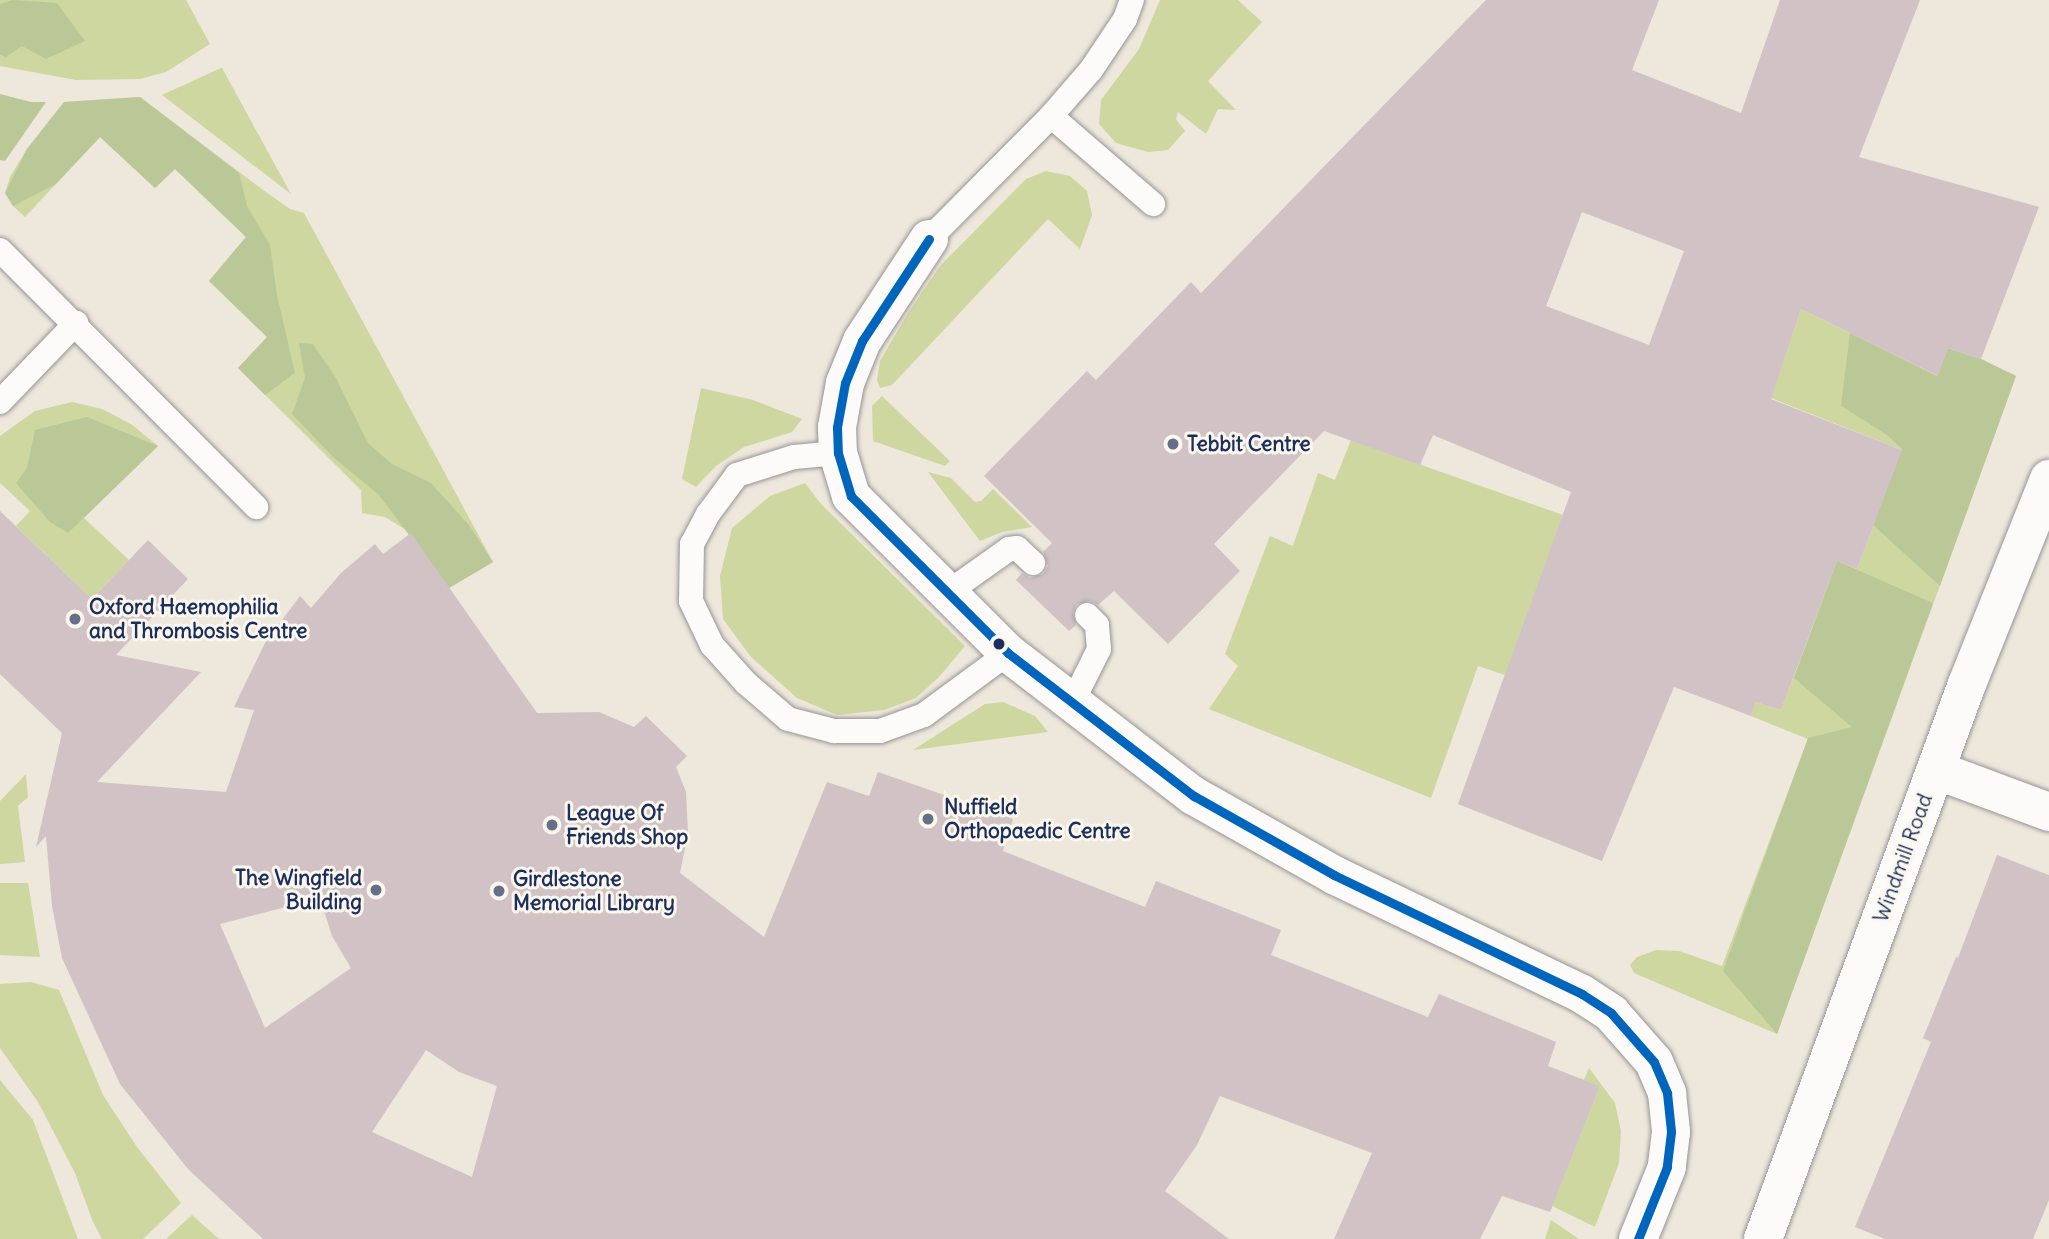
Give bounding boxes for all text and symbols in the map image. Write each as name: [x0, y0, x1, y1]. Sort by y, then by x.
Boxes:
place label: Tebbit Centre: [1187, 431, 1311, 457]
marker: Tebbit Centre: [1165, 436, 1181, 452]
place label: Oxford Haemophilia and Thrombosis Centre: [89, 594, 307, 644]
marker: Oxford Haemophilia and Thrombosis Centre: [67, 611, 83, 627]
unlabelled marker: [992, 637, 1006, 651]
street label: Windmill Road: [1868, 790, 1938, 926]
place label: Nuffield Orthopaedic Centre: [944, 794, 1131, 844]
place label: League Of Friends Shop: [566, 800, 688, 850]
marker: Nuffield Orthopaedic Centre: [918, 809, 938, 829]
marker: League Of Friends Shop: [544, 817, 560, 833]
place label: The Wingfield Building: [235, 865, 362, 915]
place label: Girdlestone Memorial Library: [513, 866, 675, 916]
marker: The Wingfield Building: [368, 882, 384, 898]
marker: Girdlestone Memorial Library: [491, 883, 507, 899]

